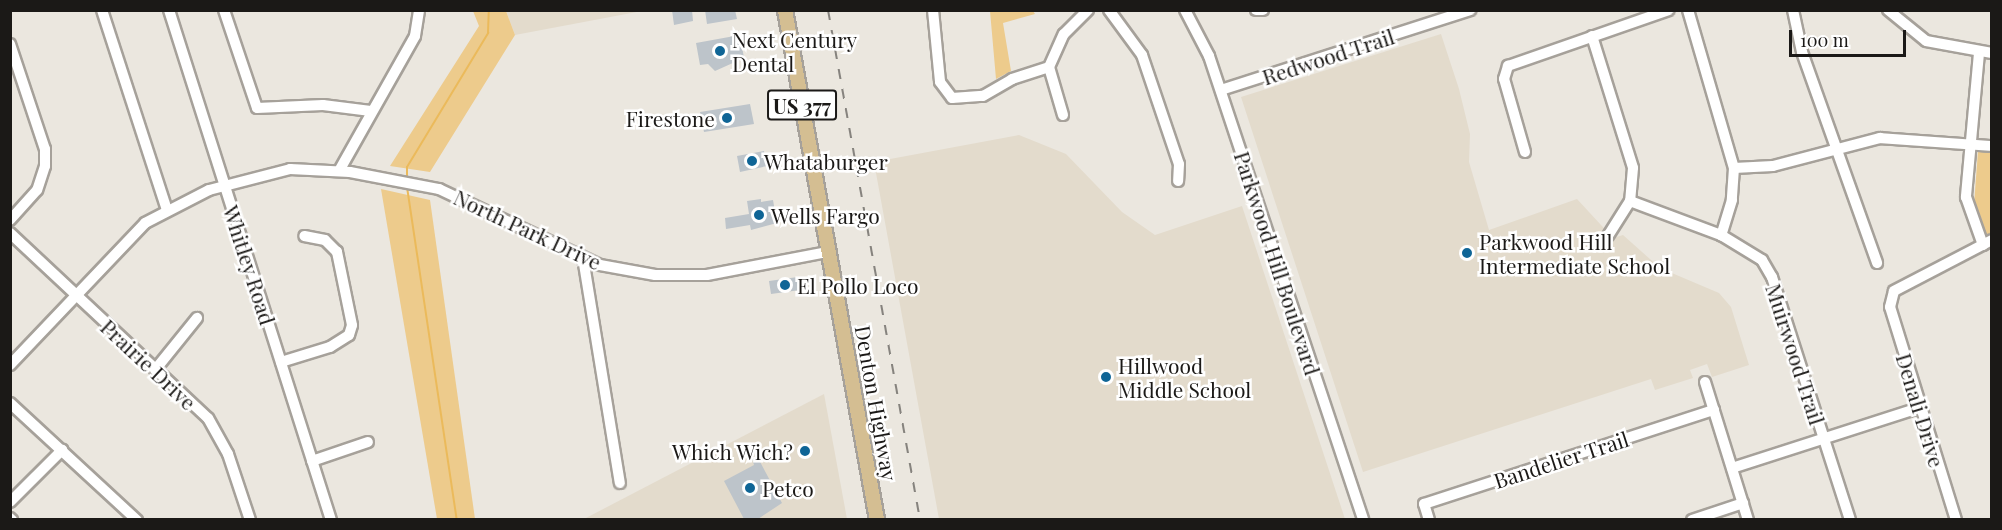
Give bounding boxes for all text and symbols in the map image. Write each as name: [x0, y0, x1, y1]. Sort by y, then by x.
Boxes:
scale bar: [1792, 18, 1909, 56]
street label: Redwood Trail: [1259, 23, 1397, 89]
place label: Next Century Dental: [732, 26, 858, 76]
text: 100 m: [1800, 28, 1849, 52]
marker: Next Century Dental: [713, 44, 727, 58]
road number: US 377: [766, 88, 838, 122]
place label: Firestone: [626, 105, 715, 131]
marker: Firestone: [720, 111, 734, 125]
place label: Whataburger: [764, 148, 888, 174]
street label: Parkwood Hill Boulevard: [1230, 148, 1326, 378]
marker: Whataburger: [745, 154, 759, 168]
street label: North Park Drive: [450, 184, 606, 274]
street label: Whitley Road: [219, 202, 281, 328]
place label: Wells Fargo: [771, 202, 880, 228]
marker: Wells Fargo: [752, 208, 766, 222]
place label: Parkwood Hill Intermediate School: [1479, 228, 1670, 278]
marker: Parkwood Hill Intermediate School: [1460, 246, 1474, 260]
place label: El Pollo Loco: [797, 272, 918, 298]
marker: El Pollo Loco: [778, 278, 792, 292]
street label: Muirwood Trail: [1761, 280, 1831, 428]
street label: Prairie Drive: [96, 314, 202, 414]
street label: Denton Highway: [851, 323, 903, 483]
street label: Denali Drive: [1892, 350, 1950, 470]
place label: Hillwood Middle School: [1118, 352, 1251, 402]
marker: Hillwood Middle School: [1099, 370, 1113, 384]
street label: Bandelier Trail: [1490, 425, 1632, 493]
place label: Which Wich?: [671, 438, 793, 464]
marker: Which Wich?: [798, 444, 812, 458]
place label: Petco: [762, 475, 814, 501]
marker: Petco: [743, 481, 757, 495]

